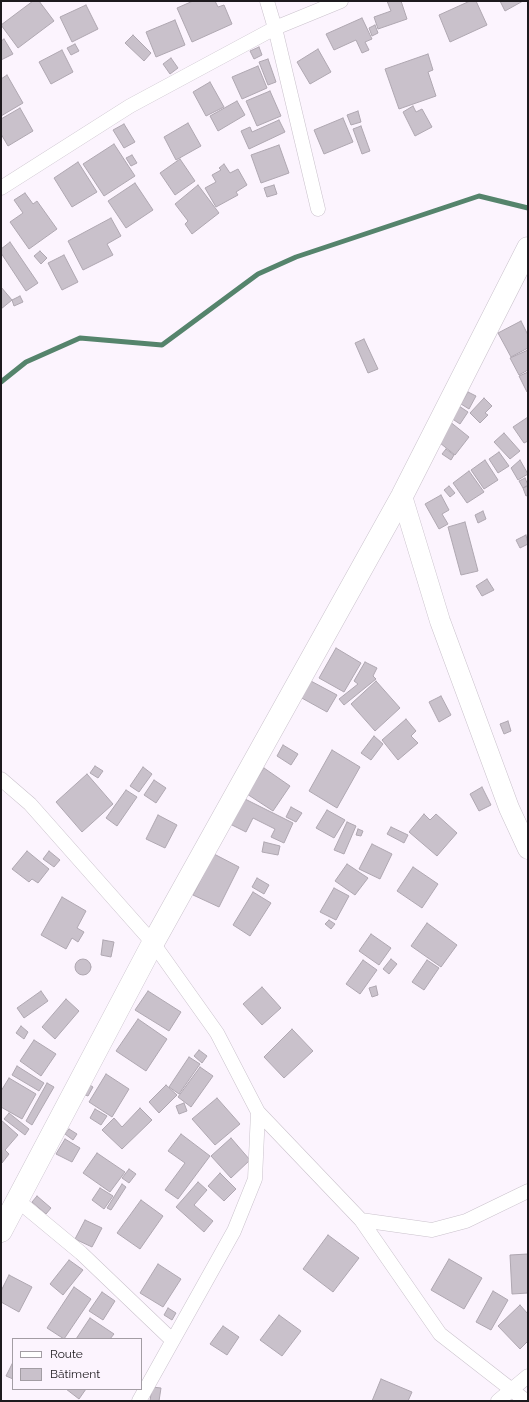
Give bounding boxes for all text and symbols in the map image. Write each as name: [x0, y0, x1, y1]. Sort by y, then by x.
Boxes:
legend: [12, 1338, 142, 1390]
text: Route: [50, 1347, 83, 1361]
text: Bâtiment: [50, 1367, 100, 1381]

